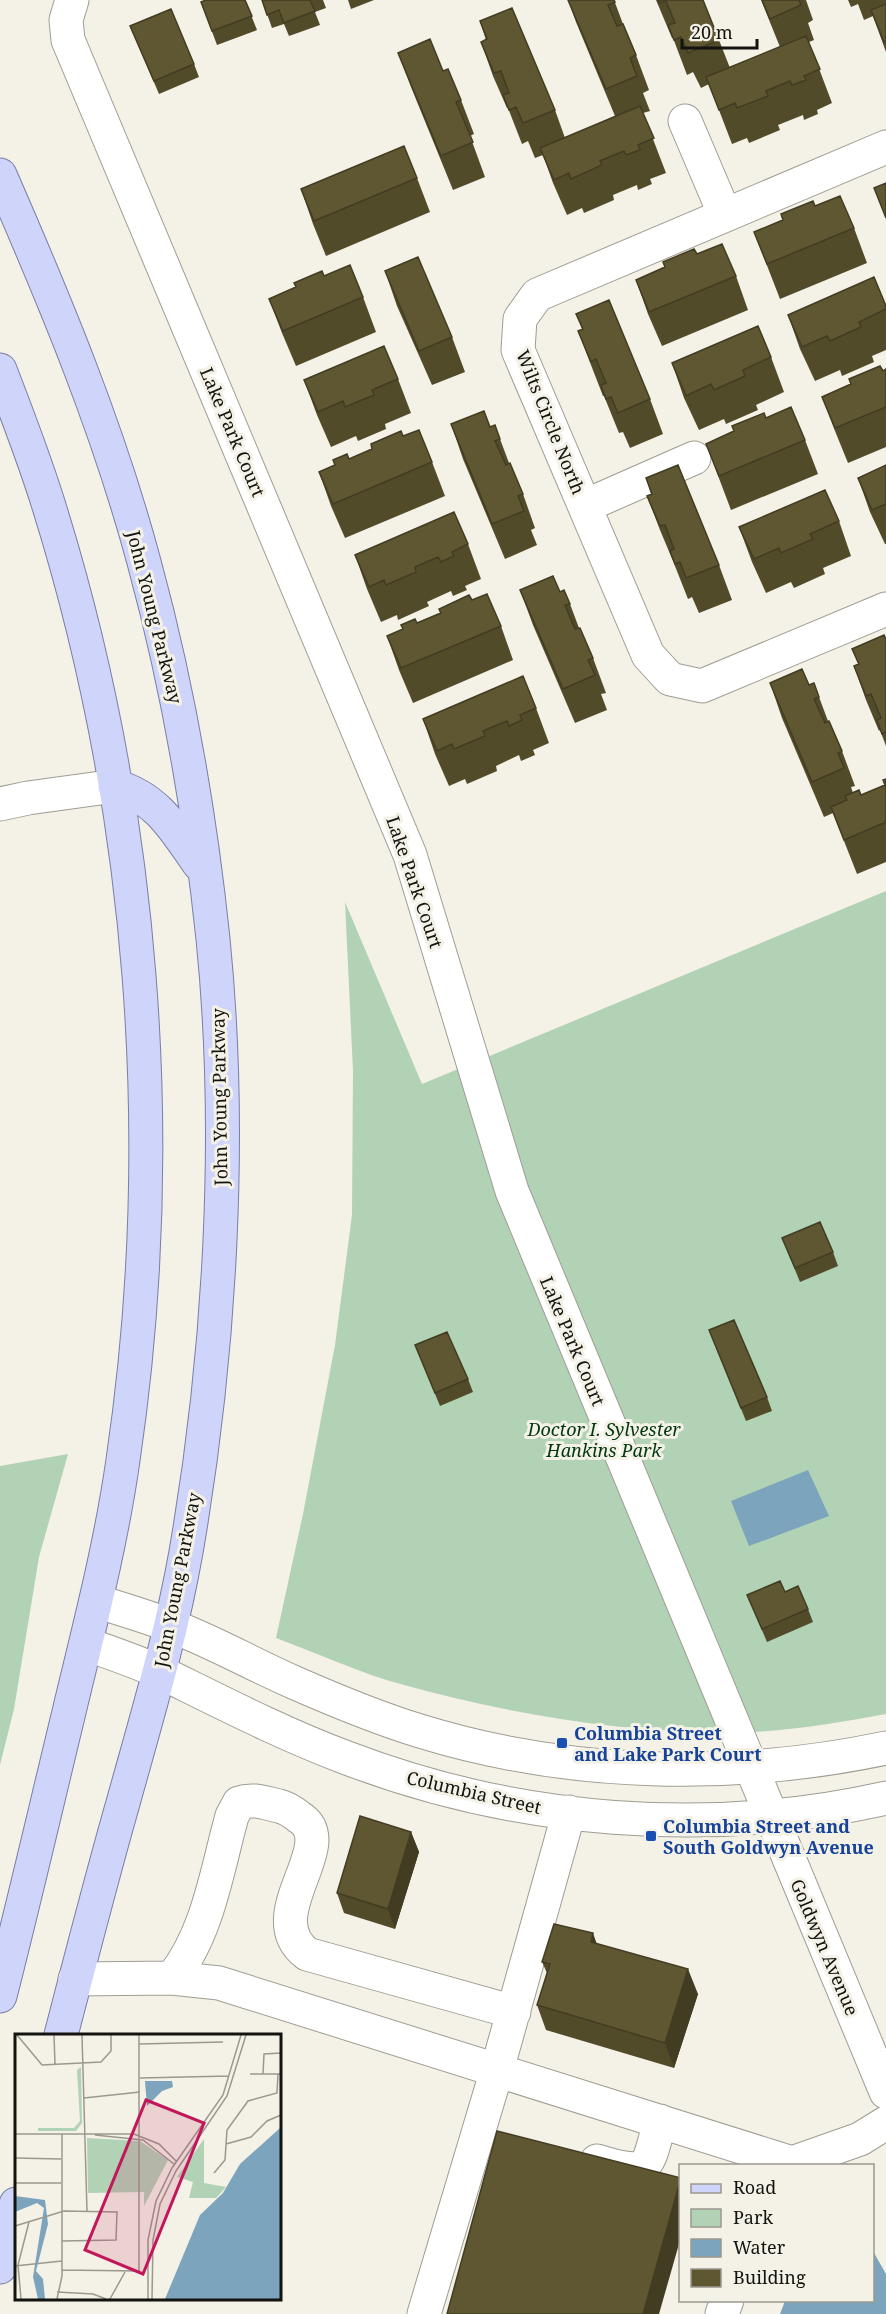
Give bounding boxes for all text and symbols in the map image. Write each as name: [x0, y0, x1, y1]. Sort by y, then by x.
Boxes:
scale bar: [682, 12, 757, 50]
text: 20 m: [691, 20, 733, 44]
street label: Wilts Circle North: [511, 346, 591, 498]
street label: Lake Park Court: [195, 364, 271, 500]
street label: John Young Parkway: [122, 527, 188, 707]
street label: Lake Park Court: [381, 813, 449, 951]
street label: John Young Parkway: [205, 1007, 233, 1187]
street label: Lake Park Court: [535, 1273, 611, 1409]
park label: Doctor I. Sylvester Hankins Park: [526, 1417, 681, 1462]
street label: John Young Parkway: [148, 1490, 206, 1671]
place label: Columbia Street and Lake Park Court: [574, 1721, 761, 1766]
marker: Columbia Street and Lake Park Court: [555, 1736, 569, 1750]
street label: Columbia Street: [404, 1765, 544, 1819]
place label: Columbia Street and South Goldwyn Avenue: [663, 1814, 874, 1859]
marker: Columbia Street and South Goldwyn Avenue: [644, 1829, 658, 1843]
street label: Goldwyn Avenue: [785, 1875, 865, 2019]
inset map: [15, 2034, 280, 2299]
legend: [679, 2164, 874, 2302]
text: Road: [733, 2175, 776, 2199]
text: Park: [733, 2205, 773, 2229]
text: Water: [733, 2235, 786, 2259]
text: Building: [733, 2265, 806, 2289]

